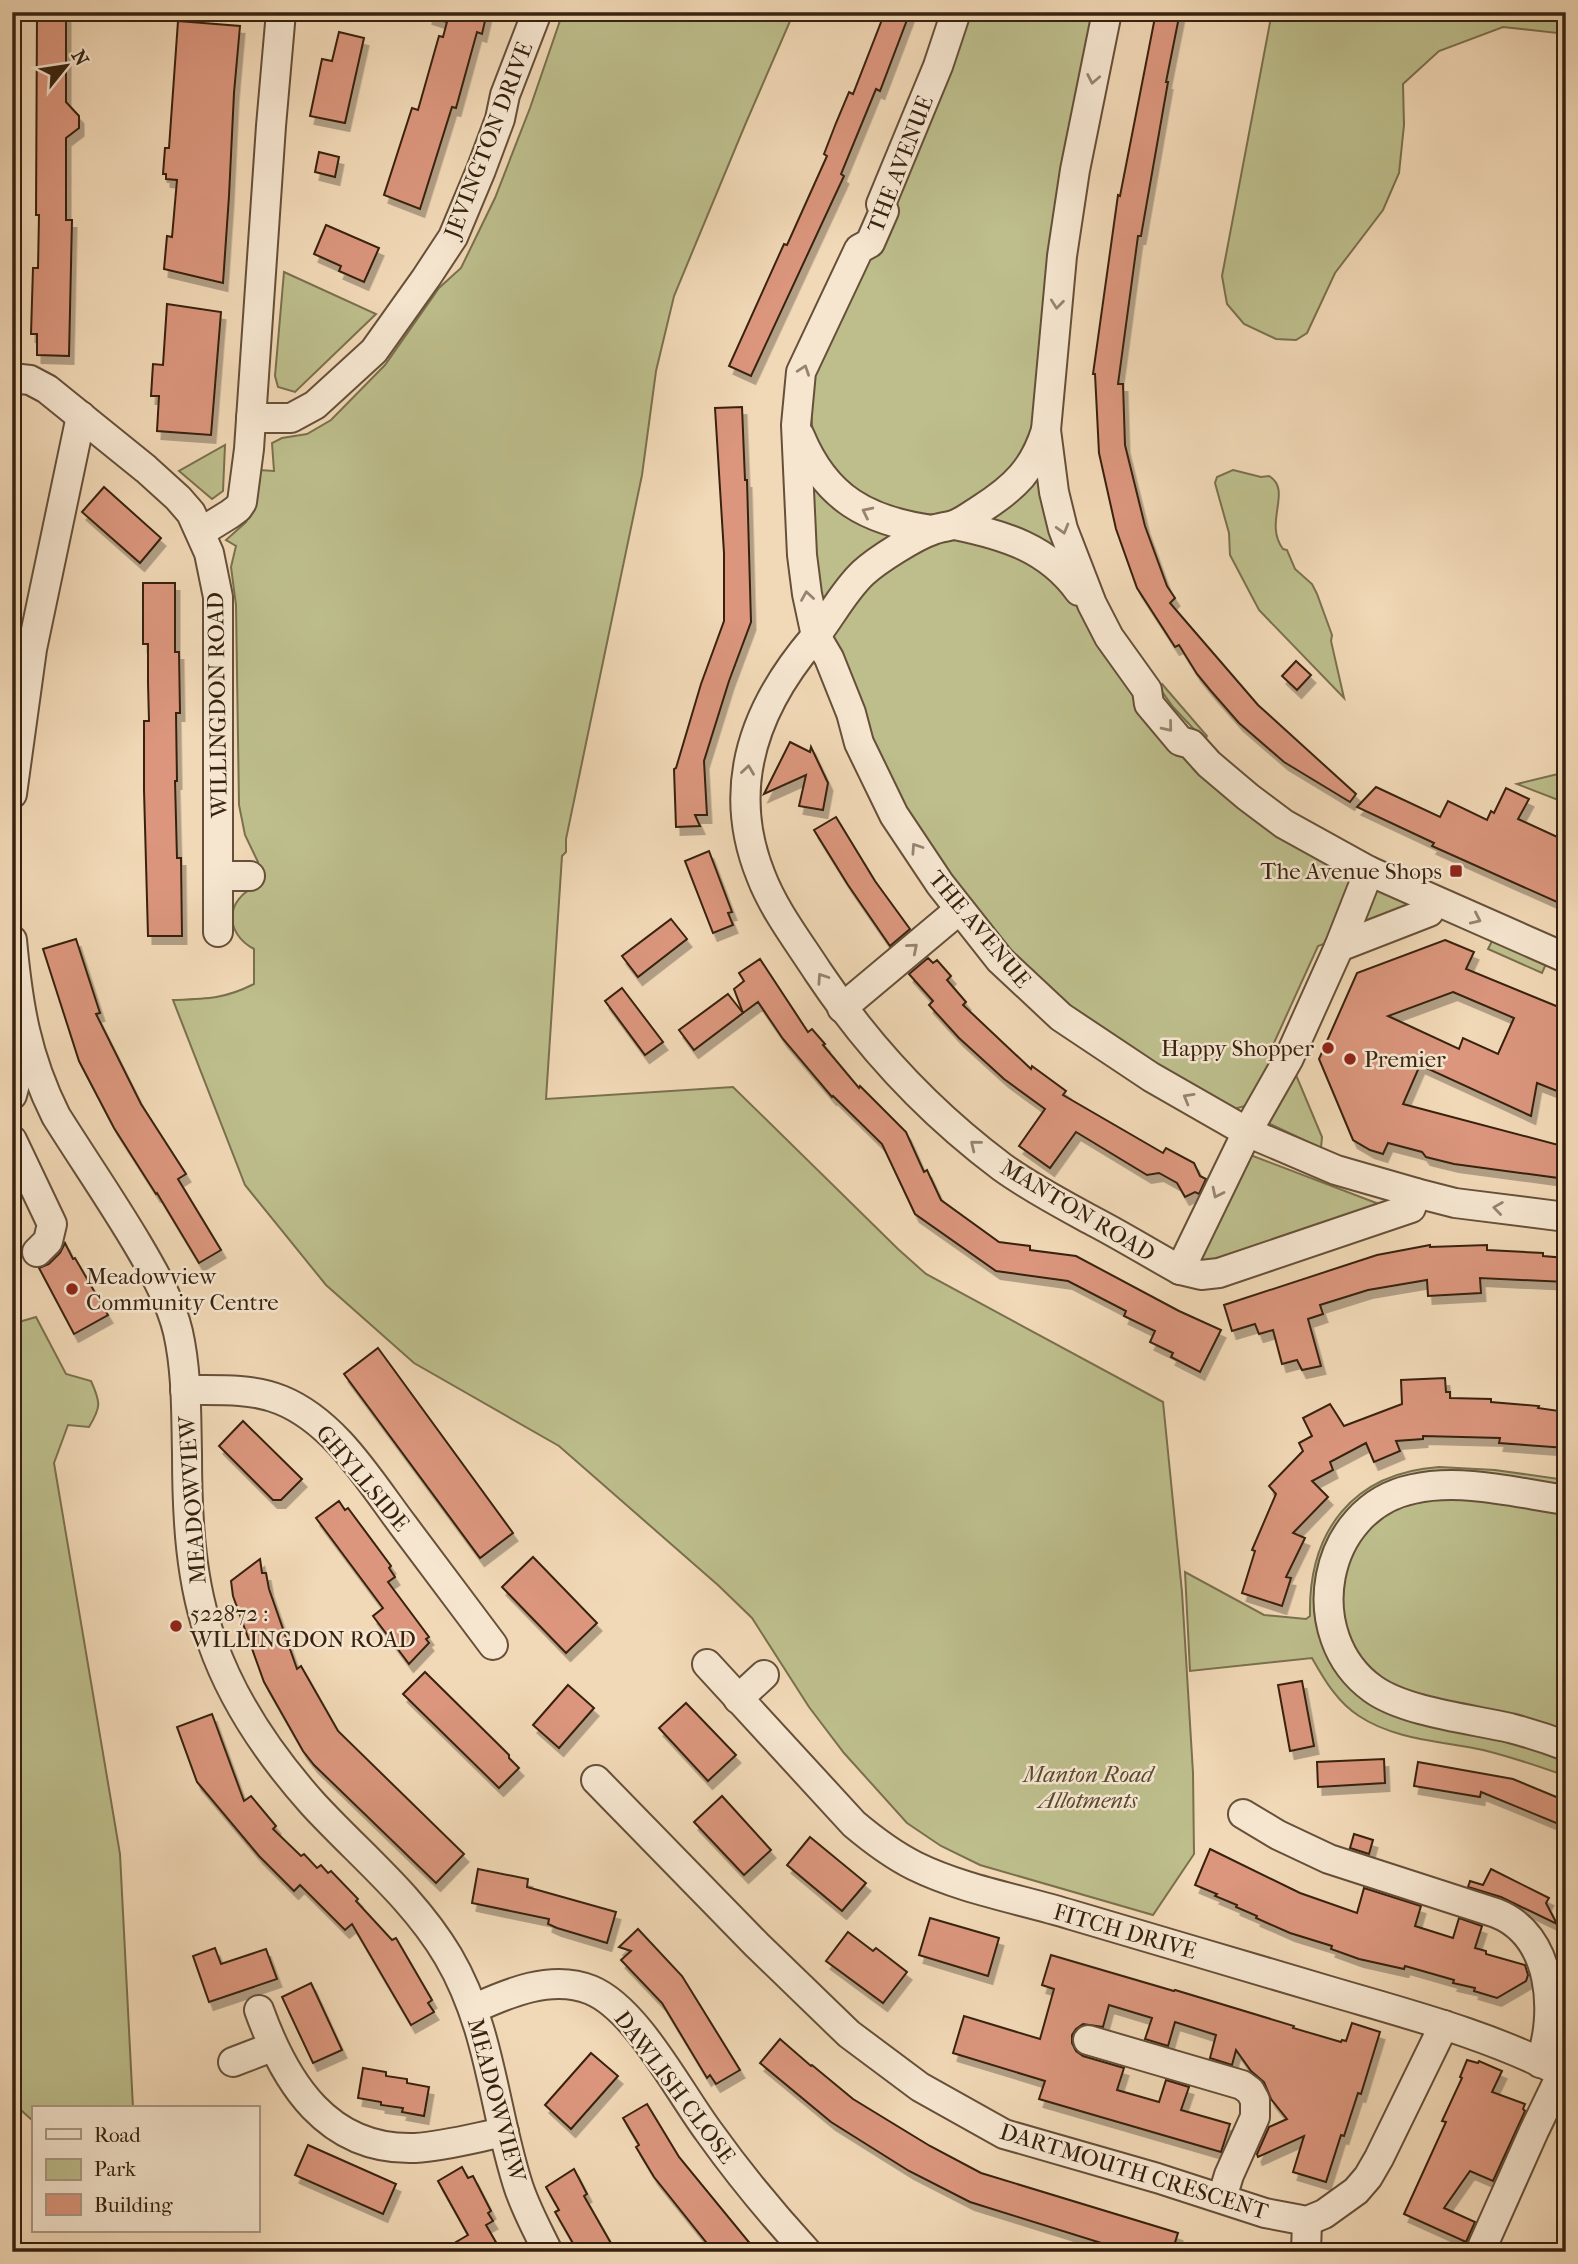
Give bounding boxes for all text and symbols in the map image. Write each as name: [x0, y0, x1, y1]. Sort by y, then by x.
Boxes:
north arrow: [32, 32, 102, 102]
street label: JEVINGTON DRIVE: [438, 38, 538, 244]
text: N: [67, 46, 93, 70]
one-way arrow: [1087, 73, 1102, 85]
street label: THE AVENUE: [862, 92, 939, 237]
one-way arrow: [1050, 298, 1065, 309]
one-way arrow: [795, 365, 810, 377]
one-way arrow: [862, 507, 874, 521]
one-way arrow: [1055, 523, 1069, 535]
one-way arrow: [800, 590, 815, 602]
street label: WILLINGDON ROAD: [202, 592, 233, 819]
one-way arrow: [1160, 719, 1172, 732]
one-way arrow: [740, 764, 755, 776]
one-way arrow: [911, 843, 924, 856]
place label: The Avenue Shops: [1260, 858, 1442, 885]
marker: The Avenue Shops: [1448, 863, 1464, 879]
street label: THE AVENUE: [923, 865, 1036, 993]
one-way arrow: [1469, 911, 1481, 925]
one-way arrow: [905, 944, 918, 956]
one-way arrow: [818, 973, 831, 986]
place label: Happy Shopper: [1161, 1035, 1314, 1062]
marker: Happy Shopper: [1320, 1040, 1336, 1056]
place label: Premier: [1364, 1046, 1446, 1073]
marker: Premier: [1342, 1051, 1358, 1067]
one-way arrow: [1182, 1094, 1195, 1107]
one-way arrow: [971, 1141, 984, 1153]
street label: MANTON ROAD: [996, 1154, 1160, 1267]
one-way arrow: [1212, 1186, 1226, 1198]
one-way arrow: [1492, 1201, 1504, 1216]
place label: Meadowview Community Centre: [86, 1263, 279, 1316]
marker: Meadowview Community Centre: [64, 1281, 80, 1297]
street label: MEADOWVIEW: [173, 1414, 212, 1585]
street label: GHYLLSIDE: [310, 1420, 415, 1537]
place label: 522872 : WILLINGDON ROAD: [189, 1600, 416, 1653]
marker: 522872 : WILLINGDON ROAD: [168, 1618, 184, 1634]
park label: Manton Road Allotments: [1021, 1761, 1156, 1814]
street label: FITCH DRIVE: [1050, 1898, 1199, 1965]
street label: DAWLISH CLOSE: [608, 2006, 741, 2169]
street label: MEADOWVIEW: [462, 2015, 532, 2186]
legend: [32, 2106, 259, 2232]
street label: DARTMOUTH CRESCENT: [997, 2118, 1272, 2225]
text: Road: [94, 2123, 141, 2147]
text: Park: [94, 2157, 136, 2181]
text: Building: [94, 2193, 173, 2217]

